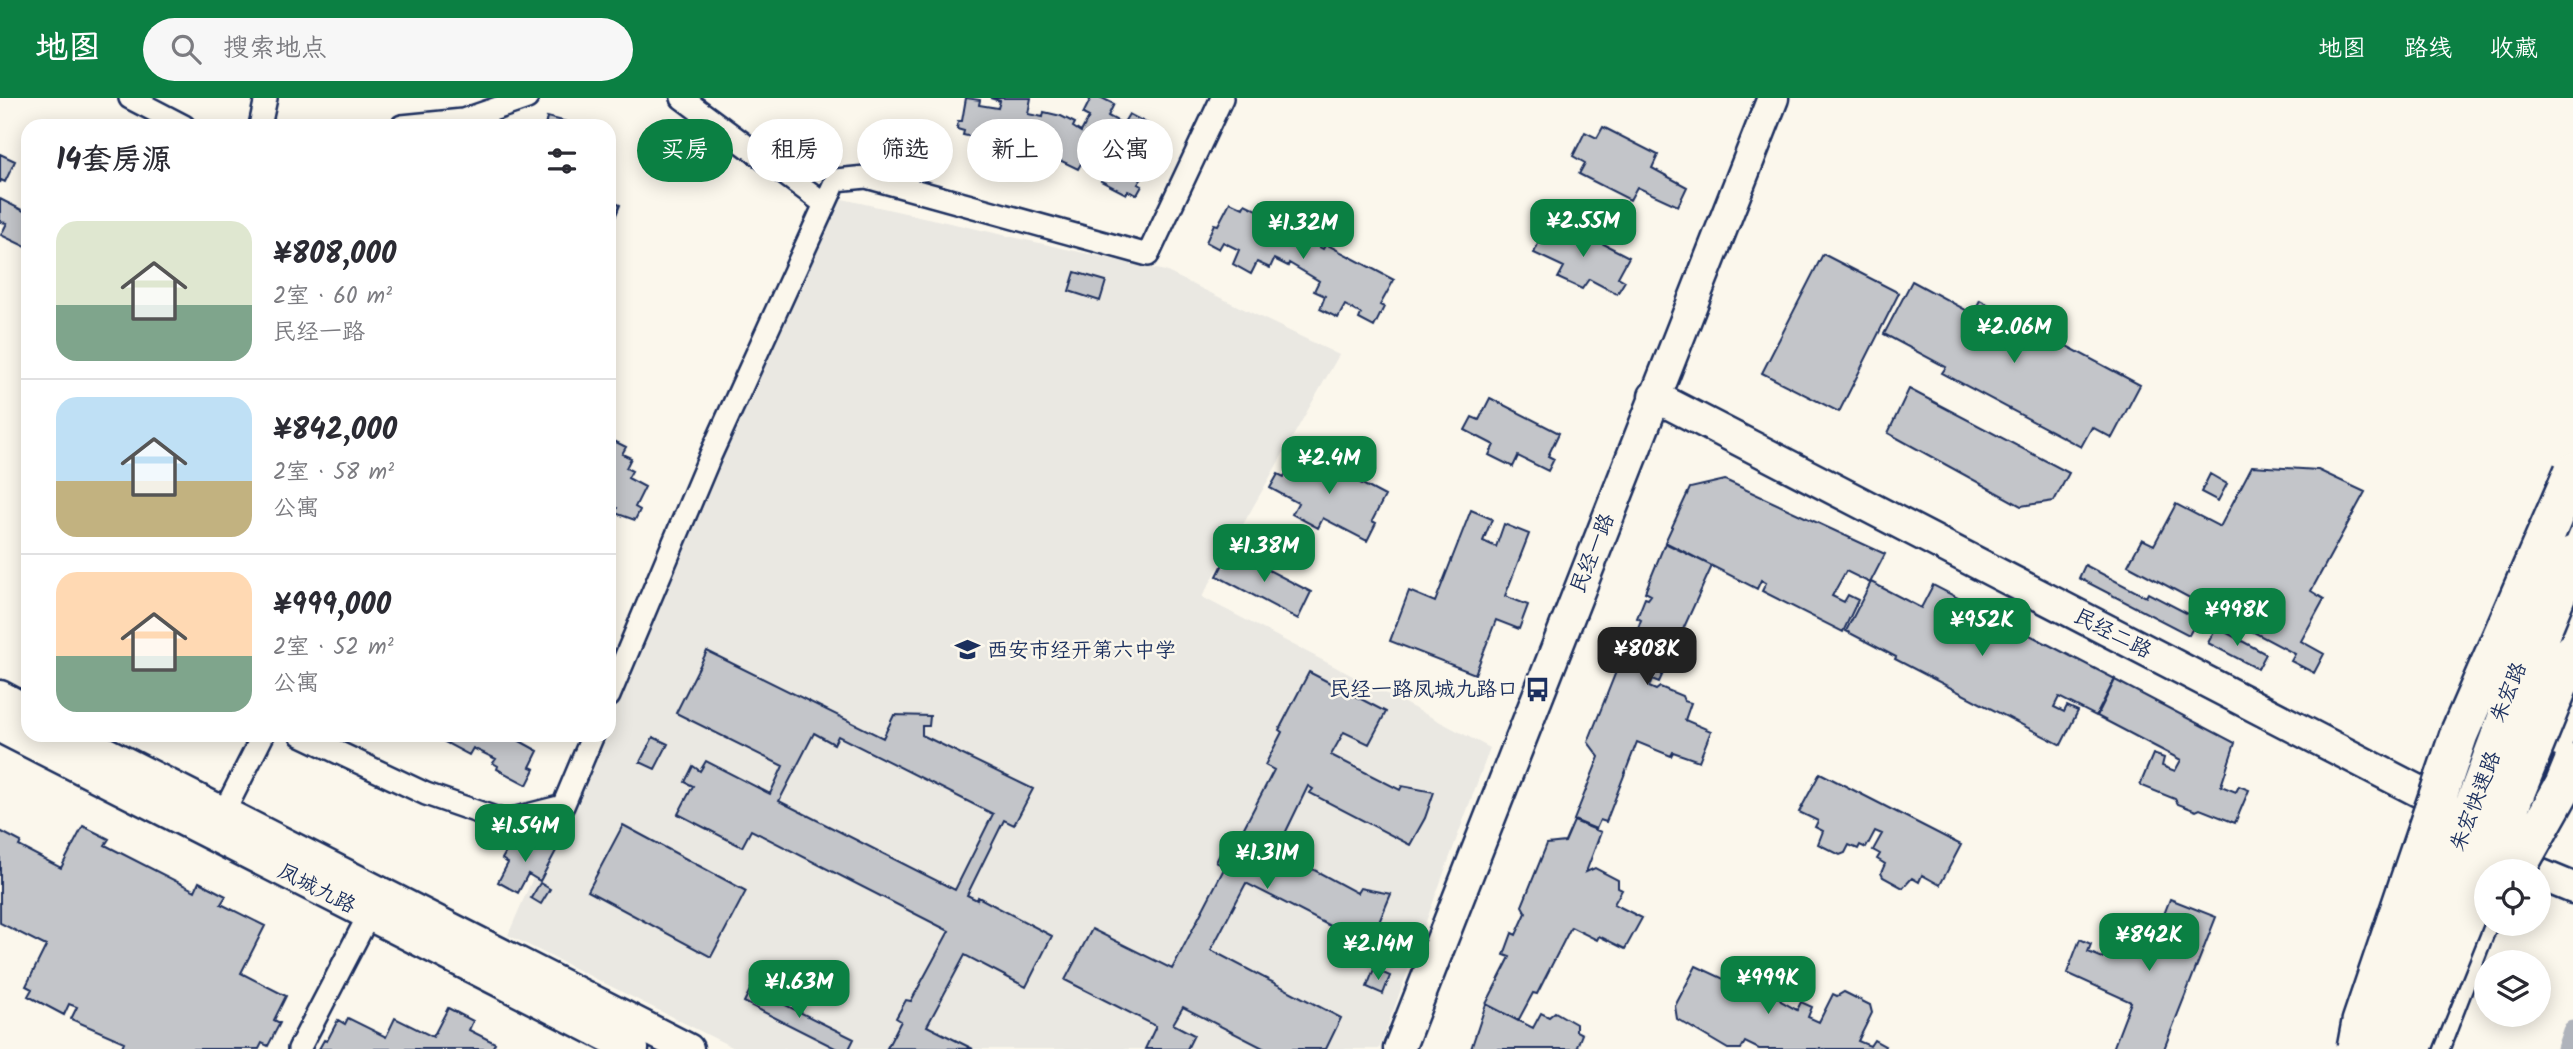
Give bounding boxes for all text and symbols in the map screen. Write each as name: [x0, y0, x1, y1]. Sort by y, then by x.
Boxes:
search box: [143, 18, 633, 81]
text: 地图: [35, 23, 101, 76]
text: 搜索地点: [223, 28, 327, 70]
icon: search: [167, 30, 205, 68]
text: 地图: [2318, 30, 2366, 69]
text: 路线: [2404, 30, 2452, 69]
text: 收藏: [2490, 30, 2538, 69]
chip: 买房: [637, 119, 733, 182]
chip: 租房: [747, 119, 843, 182]
chip: 筛选: [857, 119, 953, 182]
chip: 新上: [967, 119, 1063, 182]
chip: 公寓: [1077, 119, 1173, 182]
text: 14套房源: [56, 137, 171, 185]
icon: filters: [543, 142, 581, 180]
pin: ¥2.55M: [1526, 200, 1640, 259]
pin: ¥1.32M: [1246, 202, 1360, 261]
text: ¥2.55M: [1546, 204, 1620, 240]
text: ¥1.32M: [1268, 206, 1338, 242]
text: ¥808,000: [273, 231, 396, 279]
icon: home: [112, 249, 196, 333]
text: 2室 · 60 m²: [273, 279, 392, 315]
pin: ¥2.06M: [1957, 306, 2071, 365]
text: ¥2.06M: [1977, 310, 2051, 346]
text: 民经一路: [273, 315, 365, 351]
text: ¥842,000: [273, 407, 397, 455]
icon: home: [112, 425, 196, 509]
pin: ¥2.4M: [1280, 436, 1378, 496]
text: ¥2.4M: [1298, 441, 1360, 477]
text: 2室 · 58 m²: [273, 455, 394, 491]
text: 公寓: [273, 491, 319, 527]
street label: 民经一路: [1562, 508, 1624, 599]
pin: ¥1.38M: [1207, 524, 1321, 584]
text: ¥1.38M: [1229, 529, 1299, 565]
text: ¥999,000: [273, 582, 391, 630]
pin: ¥998K: [2188, 588, 2286, 648]
text: ¥998K: [2205, 593, 2269, 629]
pin: ¥952K: [1933, 598, 2031, 658]
icon: home: [112, 600, 196, 684]
street label: 民经二路: [2067, 601, 2157, 668]
text: ¥952K: [1950, 603, 2014, 639]
pin: ¥808K: [1598, 628, 1696, 687]
text: 2室 · 52 m²: [273, 630, 394, 666]
text: ¥808K: [1614, 632, 1680, 668]
place label: 西安市经开第六中学: [987, 635, 1176, 668]
school or university icon: 西安市经开第六中学: [953, 636, 981, 664]
street label: 朱宏路: [2482, 657, 2536, 728]
text: 公寓: [273, 666, 319, 702]
place label: 民经一路凤城九路口: [1329, 674, 1518, 707]
bus stop icon: 民经一路凤城九路口: [1524, 675, 1552, 703]
street label: 朱宏快速路: [2442, 747, 2511, 856]
pin: ¥1.54M: [468, 804, 582, 864]
text: ¥1.54M: [491, 809, 559, 845]
pin: ¥1.31M: [1210, 832, 1324, 891]
text: ¥1.31M: [1235, 836, 1299, 872]
street label: 凤城九路: [271, 856, 361, 923]
map controls: [2474, 859, 2551, 1027]
button: locate: [2474, 859, 2551, 936]
pin: ¥842K: [2100, 914, 2198, 973]
text: ¥842K: [2115, 918, 2183, 954]
pin: ¥2.14M: [1321, 922, 1435, 982]
text: ¥2.14M: [1343, 927, 1413, 963]
button: layers: [2474, 950, 2551, 1027]
pin: ¥999K: [1719, 956, 1817, 1016]
pin: ¥1.63M: [742, 960, 856, 1020]
text: ¥999K: [1737, 961, 1799, 997]
text: ¥1.63M: [765, 965, 833, 1001]

